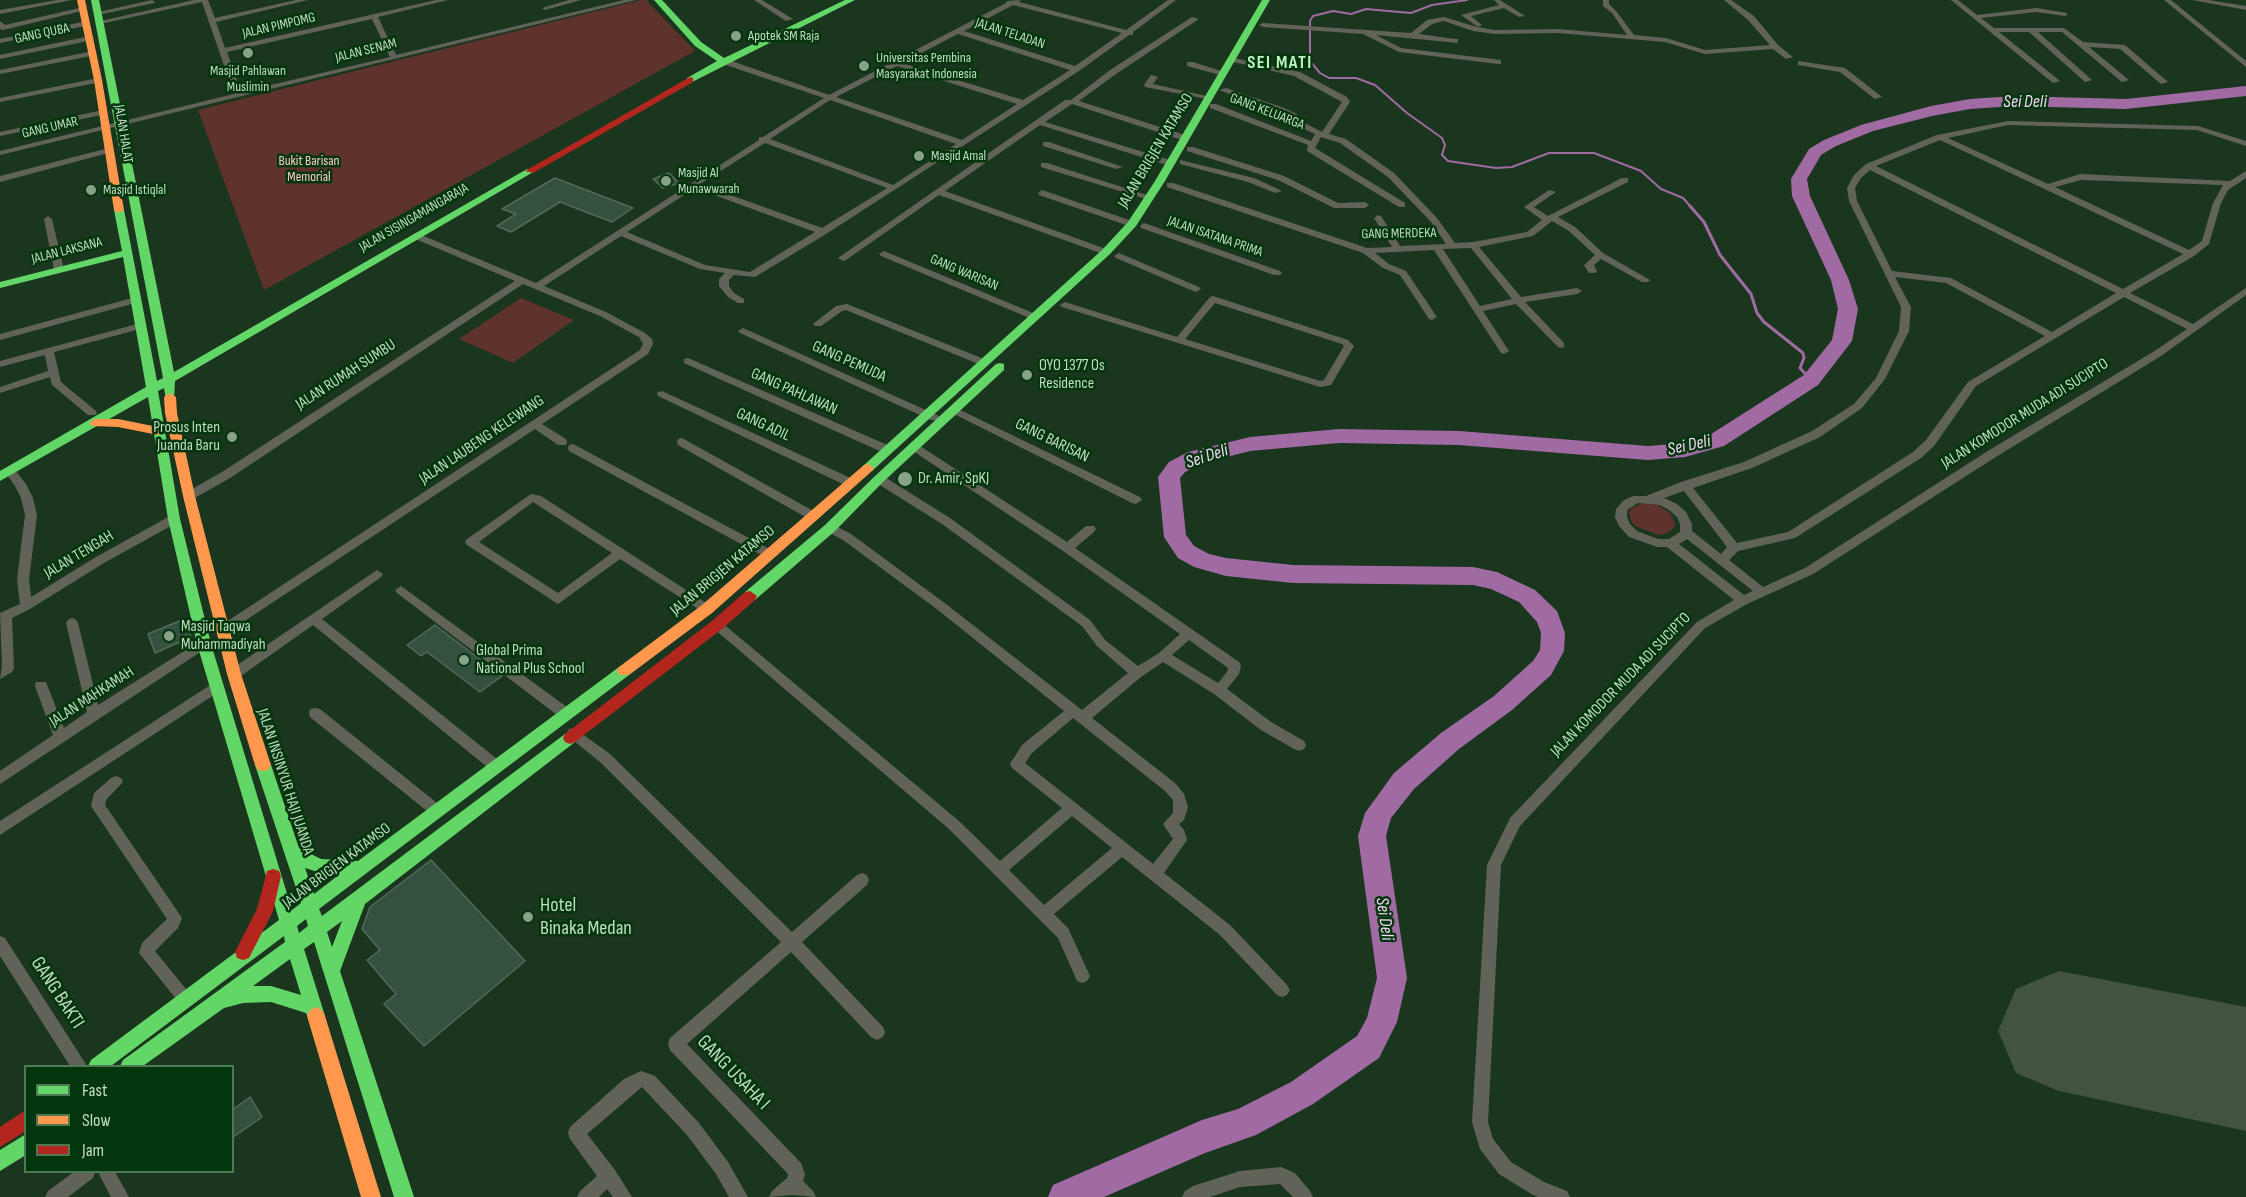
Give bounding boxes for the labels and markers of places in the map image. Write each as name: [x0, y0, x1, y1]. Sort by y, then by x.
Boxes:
place label: Apotek SM Raja: [748, 28, 819, 44]
marker: Apotek SM Raja: [729, 29, 743, 43]
marker: Masjid Pahlawan Muslimin: [241, 46, 255, 60]
place label: Universitas Pembina Masyarakat Indonesia: [876, 50, 977, 82]
marker: Universitas Pembina Masyarakat Indonesia: [857, 59, 871, 73]
place label: Masjid Pahlawan Muslimin: [210, 63, 286, 96]
place label: Masjid Amal: [931, 148, 986, 164]
marker: Masjid Amal: [912, 149, 926, 163]
place label: Masjid Al Munawwarah: [678, 165, 740, 198]
marker: Masjid Al Munawwarah: [659, 174, 673, 188]
place label: Masjid Istiqlal: [103, 182, 166, 198]
marker: Masjid Istiqlal: [84, 183, 98, 197]
place label: OYO 1377 Os Residence: [1039, 356, 1105, 394]
marker: OYO 1377 Os Residence: [1020, 368, 1034, 382]
place label: Prosus Inten Juanda Baru: [153, 418, 220, 456]
marker: Prosus Inten Juanda Baru: [225, 430, 239, 444]
place label: Dr. Amir, SpKJ: [918, 469, 989, 489]
marker: Dr. Amir, SpKJ: [896, 470, 914, 488]
place label: Masjid Taqwa Muhammadiyah: [181, 617, 265, 655]
marker: Masjid Taqwa Muhammadiyah: [162, 629, 176, 643]
place label: Global Prima National Plus School: [476, 641, 584, 679]
marker: Global Prima National Plus School: [457, 653, 471, 667]
place label: Hotel Binaka Medan: [540, 894, 632, 941]
marker: Hotel Binaka Medan: [521, 910, 535, 924]

